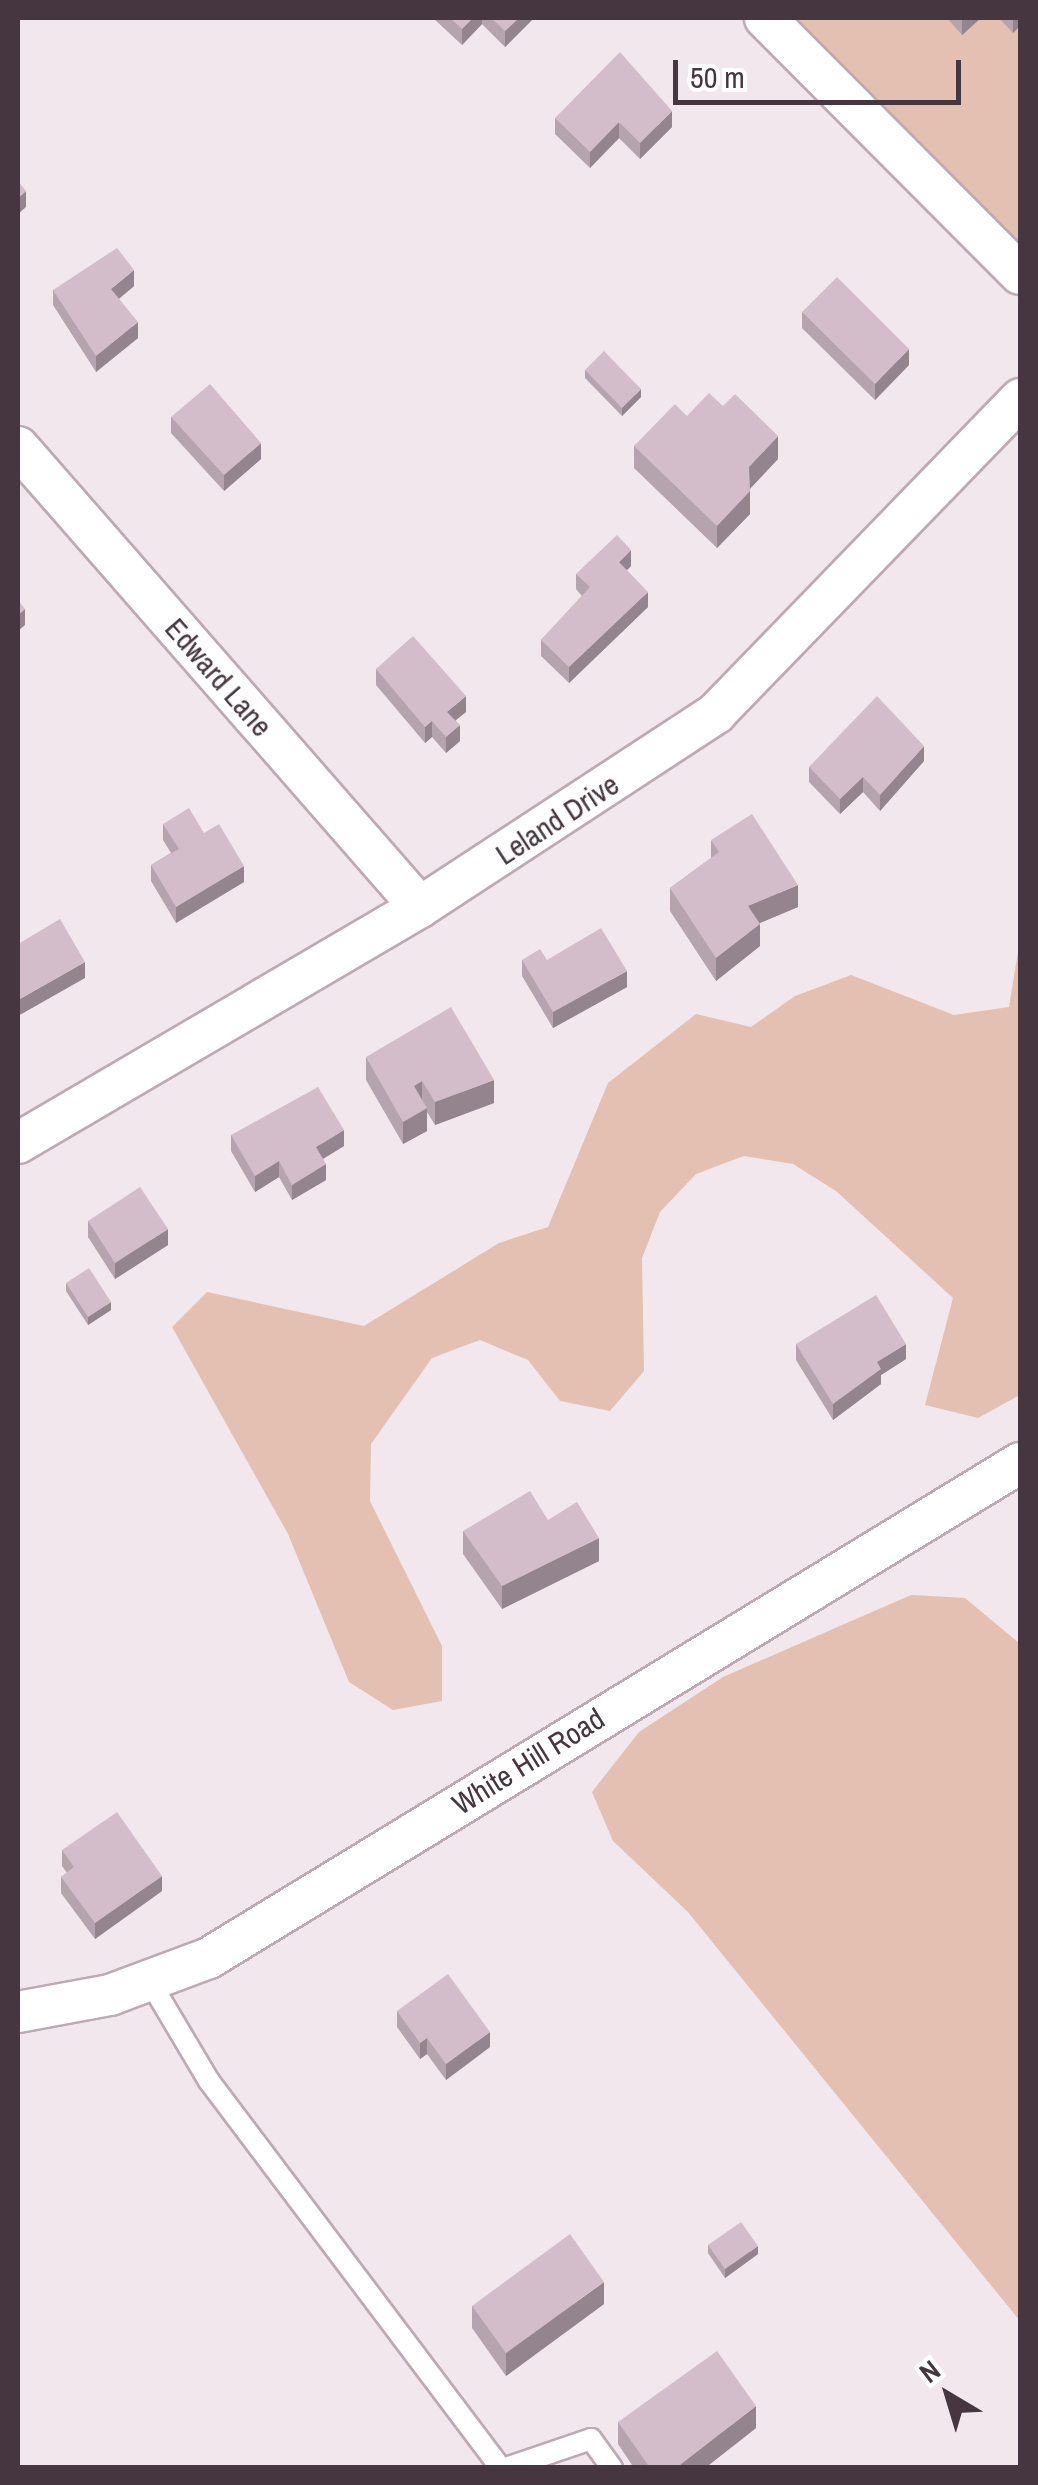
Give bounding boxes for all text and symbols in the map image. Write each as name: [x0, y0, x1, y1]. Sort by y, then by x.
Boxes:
scale bar: [678, 40, 966, 102]
text: 50 m: [690, 57, 745, 97]
street label: Edward Lane: [158, 610, 280, 744]
street label: Leland Drive: [489, 766, 625, 872]
street label: White Hill Road: [445, 1700, 611, 1822]
north arrow: [898, 2345, 998, 2445]
text: N: [911, 2351, 948, 2391]

